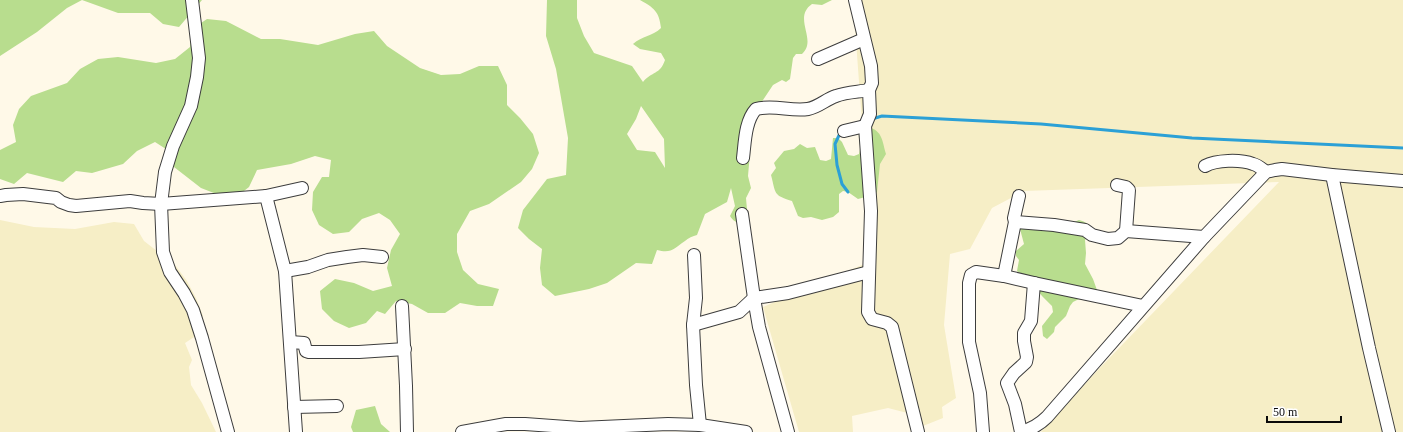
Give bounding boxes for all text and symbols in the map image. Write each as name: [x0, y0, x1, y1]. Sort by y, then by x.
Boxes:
scale bar: [1267, 398, 1341, 424]
text: 50 m: [1273, 405, 1298, 419]

